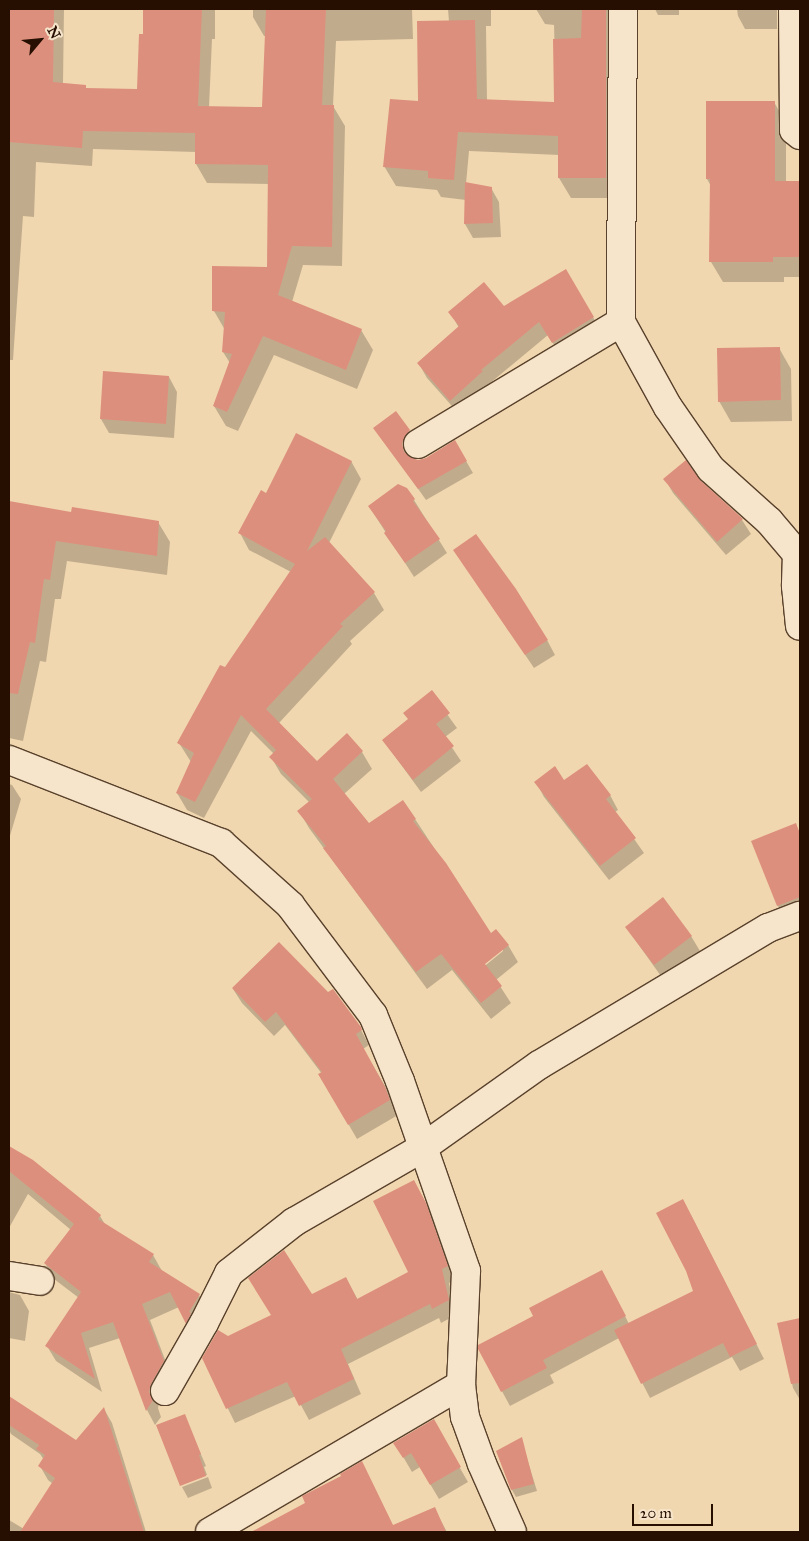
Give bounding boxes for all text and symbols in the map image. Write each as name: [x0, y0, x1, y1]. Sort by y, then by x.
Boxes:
north arrow: [15, 15, 65, 65]
text: N: [43, 23, 64, 42]
scale bar: [634, 1494, 715, 1526]
text: 20 m: [640, 1504, 672, 1522]

